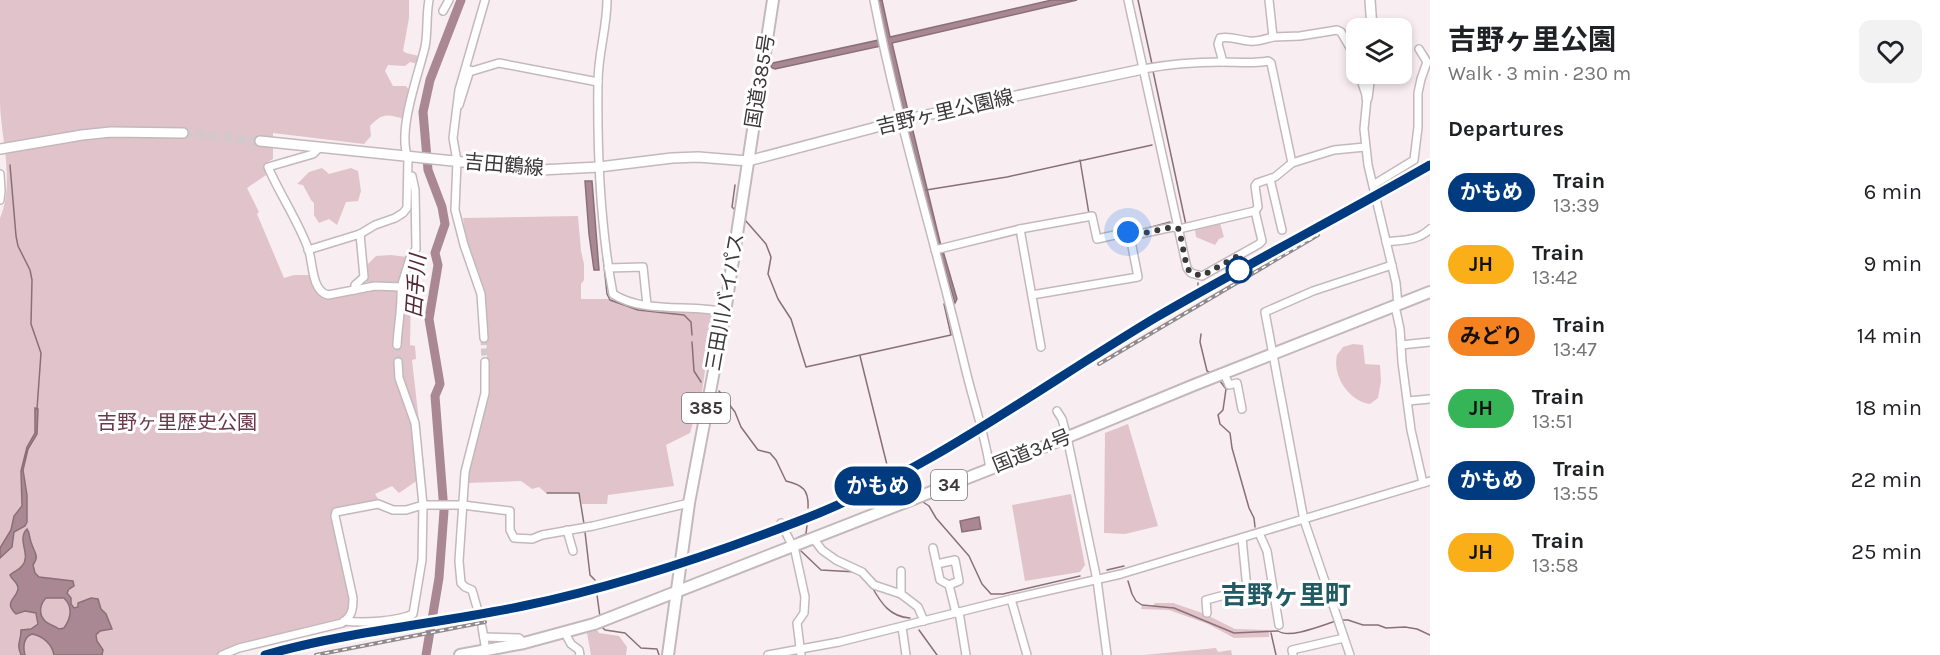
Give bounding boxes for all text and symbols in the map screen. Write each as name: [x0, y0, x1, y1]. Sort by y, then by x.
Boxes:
map controls: [1346, 18, 1412, 84]
button: layers: [1346, 18, 1412, 84]
button: heart: [1859, 20, 1922, 83]
text: 吉野ヶ里公園: [1448, 23, 1616, 56]
street label: 国道385号: [741, 32, 779, 130]
text: Walk · 3 min · 230 m: [1448, 62, 1631, 85]
street label: 吉野ヶ里公園線: [874, 85, 1016, 139]
text: Departures: [1448, 116, 1564, 142]
street label: 吉田鶴線: [463, 150, 545, 180]
text: Train: [1553, 168, 1605, 194]
text: 6 min: [1864, 179, 1922, 205]
text: かもめ: [1460, 180, 1523, 204]
text: 13:39: [1553, 194, 1599, 217]
your location: [1113, 217, 1143, 247]
street label: 三田川バイパス: [702, 231, 748, 373]
text: Train: [1532, 240, 1584, 266]
text: 9 min: [1864, 251, 1922, 277]
water label: 田手川: [402, 252, 430, 318]
text: JH: [1469, 252, 1493, 276]
unlabelled marker: [1226, 257, 1252, 283]
text: 13:42: [1532, 266, 1578, 289]
text: Train: [1553, 312, 1605, 338]
text: 14 min: [1857, 323, 1922, 349]
text: みどり: [1460, 324, 1523, 348]
text: 13:47: [1553, 338, 1597, 361]
text: Train: [1532, 384, 1584, 410]
road number: 385: [682, 393, 730, 423]
text: 18 min: [1856, 395, 1922, 421]
text: JH: [1469, 396, 1493, 420]
text: 13:51: [1532, 410, 1573, 433]
park label: 吉野ヶ里歴史公園: [97, 411, 257, 434]
street label: 国道34号: [989, 425, 1075, 477]
text: Train: [1553, 456, 1605, 482]
line badge: かもめ: [844, 466, 912, 506]
text: 22 min: [1851, 467, 1922, 493]
text: かもめ: [1460, 468, 1523, 492]
road number: 34: [931, 470, 967, 500]
text: かもめ: [847, 474, 910, 498]
text: 13:55: [1553, 482, 1599, 505]
text: Train: [1532, 528, 1584, 554]
text: 25 min: [1851, 539, 1922, 565]
text: JH: [1469, 540, 1493, 564]
text: 13:58: [1532, 554, 1579, 577]
district label: 吉野ヶ里町: [1221, 580, 1351, 611]

